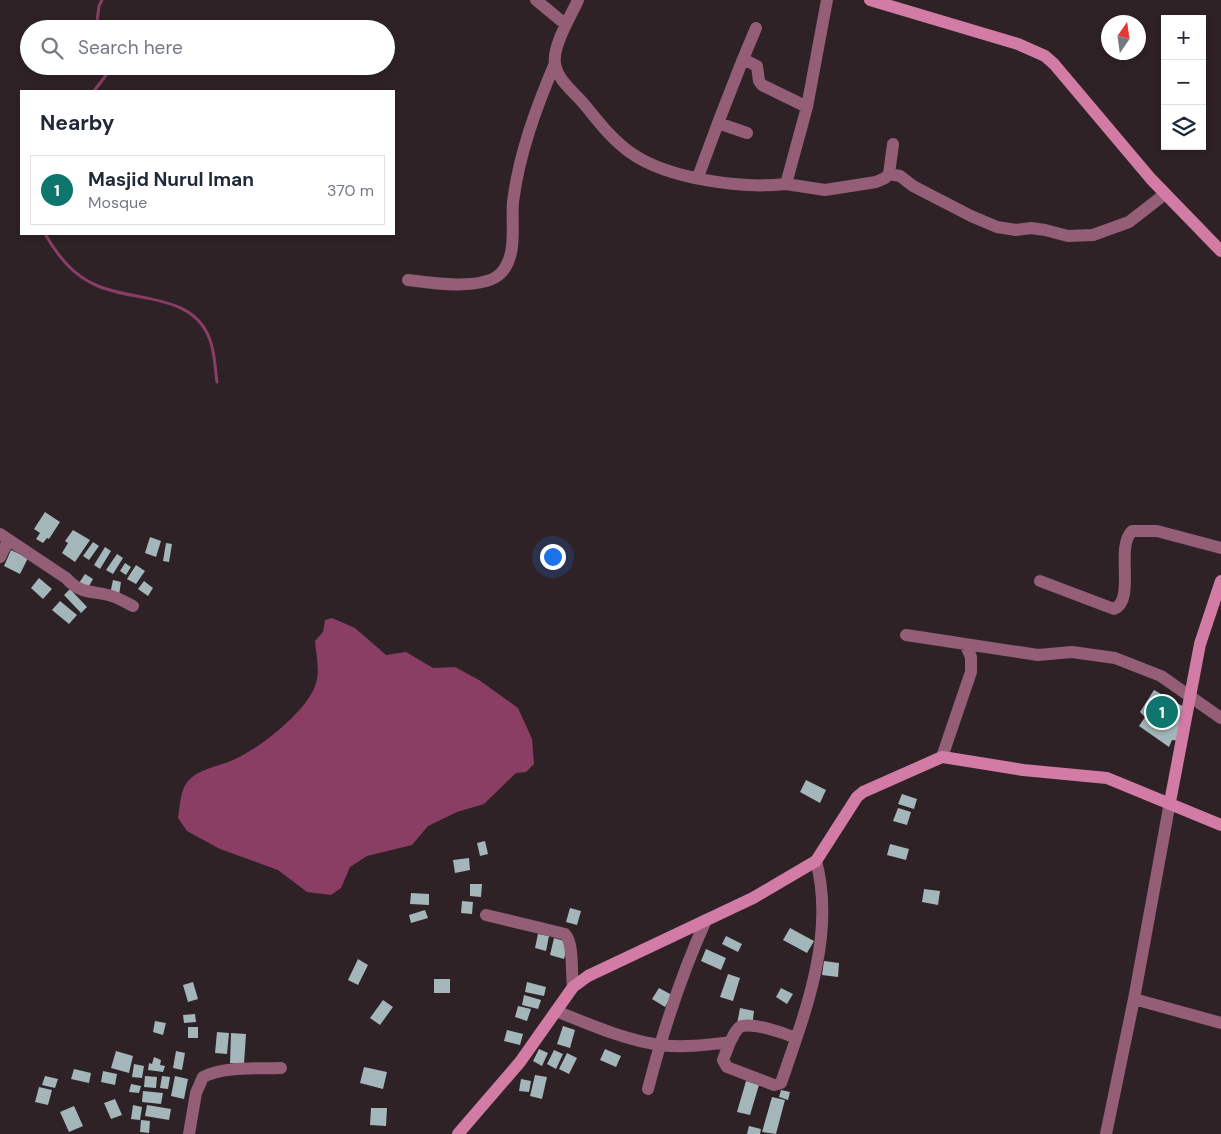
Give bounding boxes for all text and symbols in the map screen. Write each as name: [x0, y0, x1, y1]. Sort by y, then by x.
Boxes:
north arrow: [1101, 15, 1146, 60]
map controls: [1161, 15, 1206, 150]
button: +: [1161, 15, 1206, 60]
search box: [20, 20, 395, 75]
icon: search: [38, 34, 66, 62]
text: Search here: [78, 35, 183, 60]
button: −: [1161, 60, 1206, 105]
button: layers: [1161, 105, 1206, 150]
text: Nearby: [40, 109, 114, 137]
text: Masjid Nurul Iman: [88, 167, 254, 192]
text: 1: [54, 180, 60, 201]
text: 370 m: [327, 180, 374, 201]
text: Mosque: [88, 192, 147, 213]
your location: [540, 544, 566, 570]
pin: 1: [1146, 693, 1178, 731]

